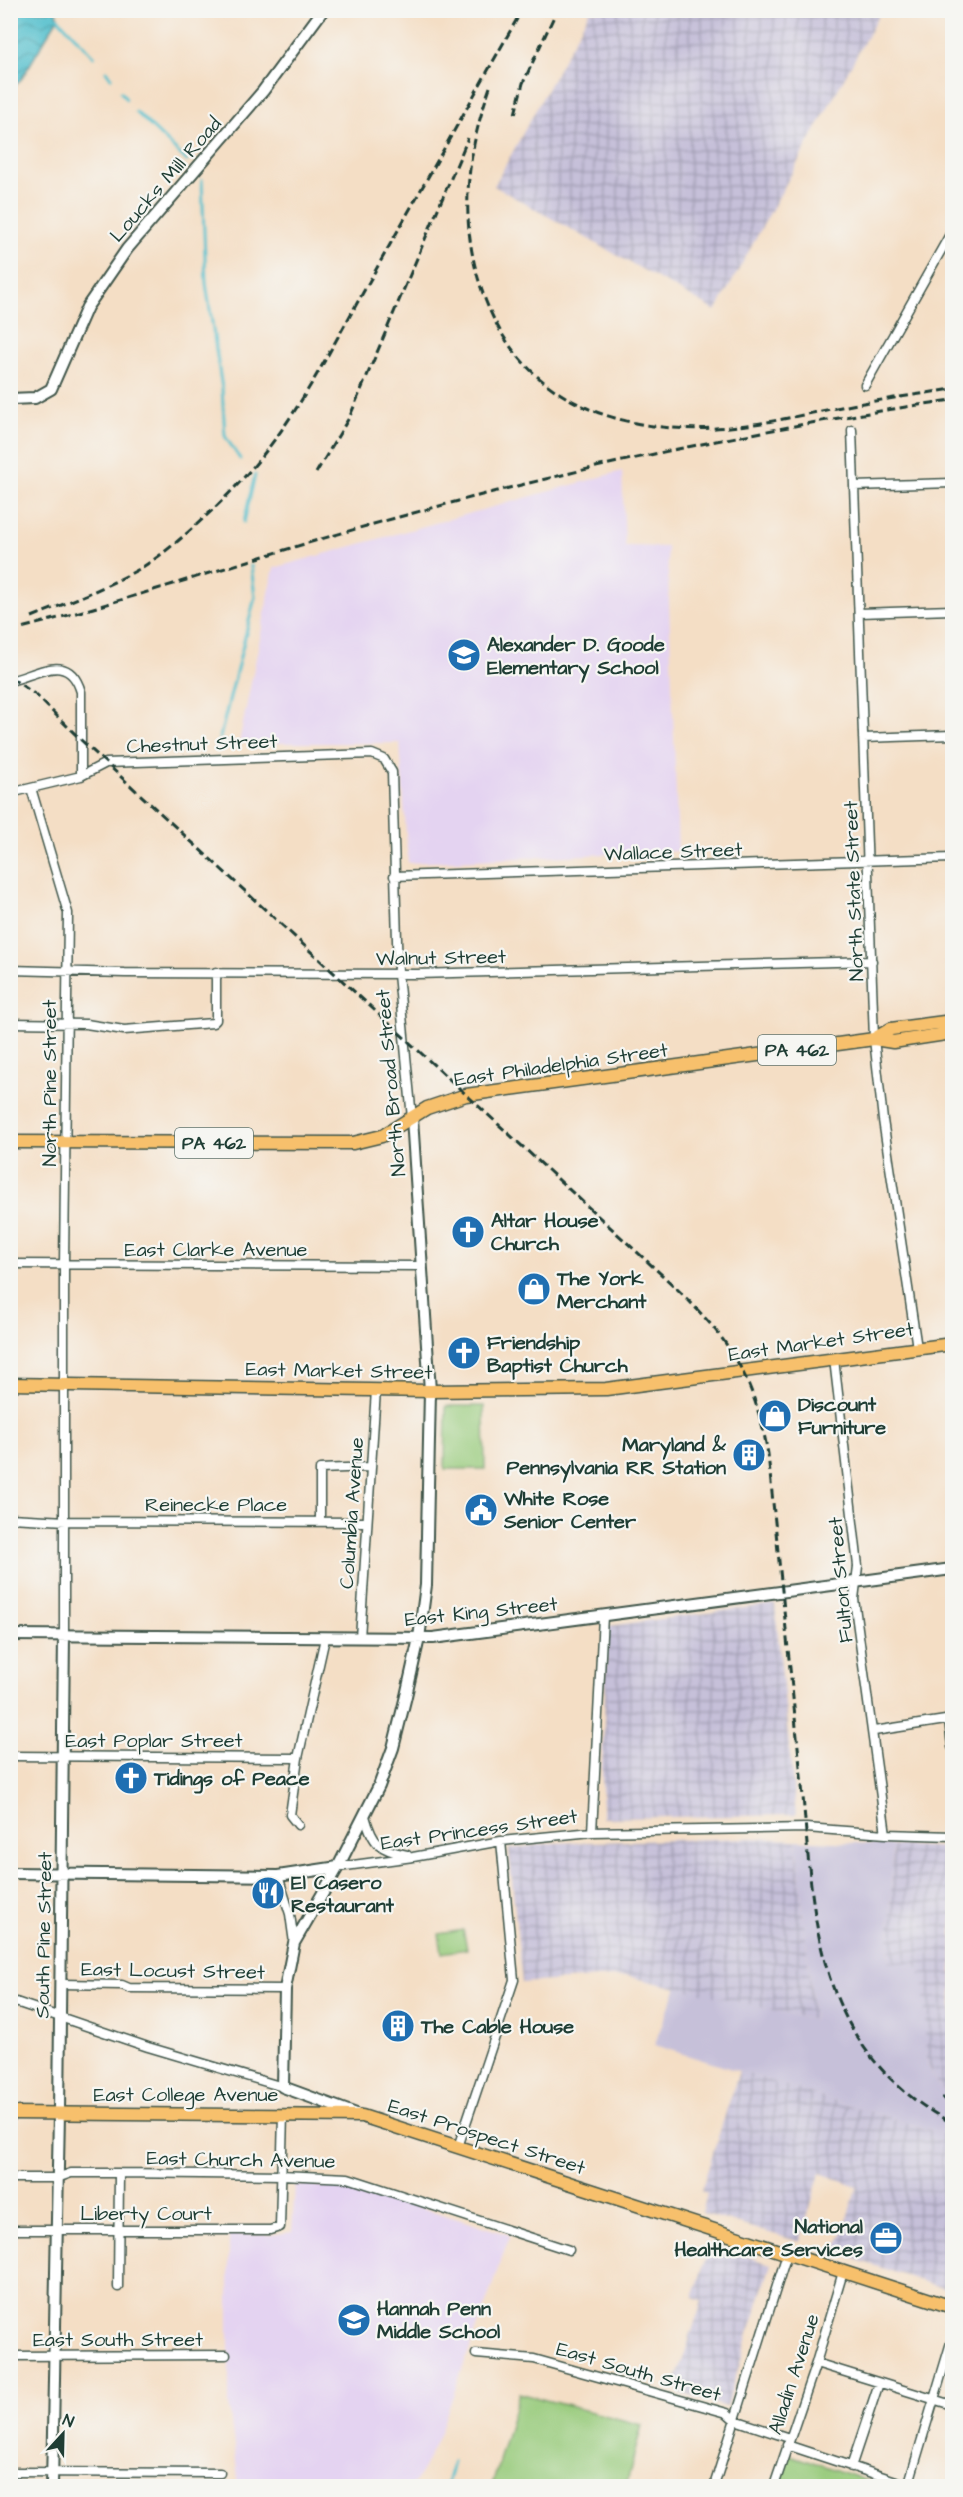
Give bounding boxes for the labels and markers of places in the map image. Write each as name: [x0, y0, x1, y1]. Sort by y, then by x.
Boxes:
place label: Alexander D. Goode Elementary School: [487, 631, 665, 683]
school or university icon: Alexander D. Goode Elementary School: [446, 637, 482, 673]
place label: Altar House Church: [491, 1207, 599, 1258]
church icon: Altar House Church: [450, 1214, 486, 1250]
place label: The York Merchant: [556, 1265, 647, 1316]
shop icon: The York Merchant: [516, 1271, 552, 1307]
place label: Friendship Baptist Church: [487, 1329, 629, 1380]
church icon: Friendship Baptist Church: [446, 1335, 482, 1371]
place label: Discount Furniture: [798, 1391, 886, 1442]
shop icon: Discount Furniture: [757, 1398, 793, 1434]
place label: Maryland & Pennsylvania RR Station: [507, 1431, 727, 1483]
building icon: Maryland & Pennsylvania RR Station: [731, 1437, 767, 1473]
place label: White Rose Senior Center: [503, 1485, 637, 1536]
public building icon: White Rose Senior Center: [463, 1492, 499, 1528]
church icon: Tidings of Peace: [113, 1760, 149, 1796]
place label: Tidings of Peace: [153, 1765, 310, 1794]
place label: El Casero Restaurant: [291, 1869, 395, 1920]
restaurant icon: El Casero Restaurant: [250, 1875, 286, 1911]
building icon: The Cable House: [380, 2008, 416, 2044]
place label: The Cable House: [420, 2013, 574, 2041]
place label: National Healthcare Services: [674, 2213, 863, 2264]
office icon: National Healthcare Services: [868, 2220, 904, 2256]
place label: Hannah Penn Middle School: [377, 2295, 500, 2346]
school or university icon: Hannah Penn Middle School: [336, 2302, 372, 2338]

